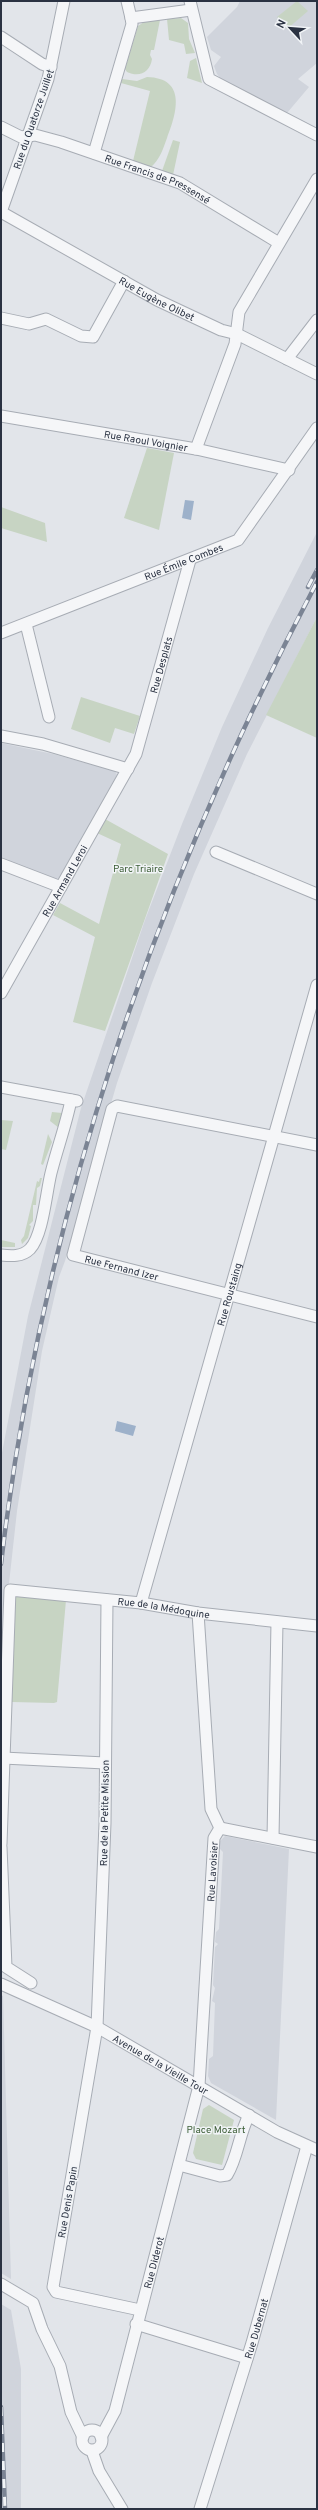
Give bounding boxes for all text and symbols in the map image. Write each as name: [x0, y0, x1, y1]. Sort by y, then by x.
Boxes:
north arrow: [270, 8, 310, 48]
text: N: [274, 17, 290, 31]
street label: Rue du Quatorze Juillet: [11, 67, 58, 171]
street label: Rue Francis de Pressensé: [103, 153, 212, 208]
street label: Rue Eugène Olibet: [116, 275, 196, 325]
street label: Rue Raoul Voignier: [103, 429, 189, 455]
street label: Rue Émile Combes: [143, 541, 226, 584]
street label: Rue Desplats: [148, 635, 176, 695]
street label: Rue Armand Leroi: [40, 843, 91, 920]
park label: Parc Triaire: [113, 863, 163, 876]
street label: Rue Fernand Izer: [83, 1253, 160, 1285]
street label: Rue Roustaing: [215, 1262, 246, 1328]
street label: Rue de la Médoquine: [117, 1596, 210, 1622]
street label: Rue de la Petite Mission: [98, 1760, 113, 1866]
street label: Rue Lavoisier: [205, 1841, 222, 1902]
street label: Avenue de la Vieille Tour: [110, 2032, 210, 2099]
park label: Place Mozart: [187, 2124, 246, 2137]
street label: Rue Denis Papin: [56, 2165, 81, 2239]
street label: Rue Diderot: [142, 2235, 168, 2290]
street label: Rue Dubernat: [242, 2297, 272, 2361]

